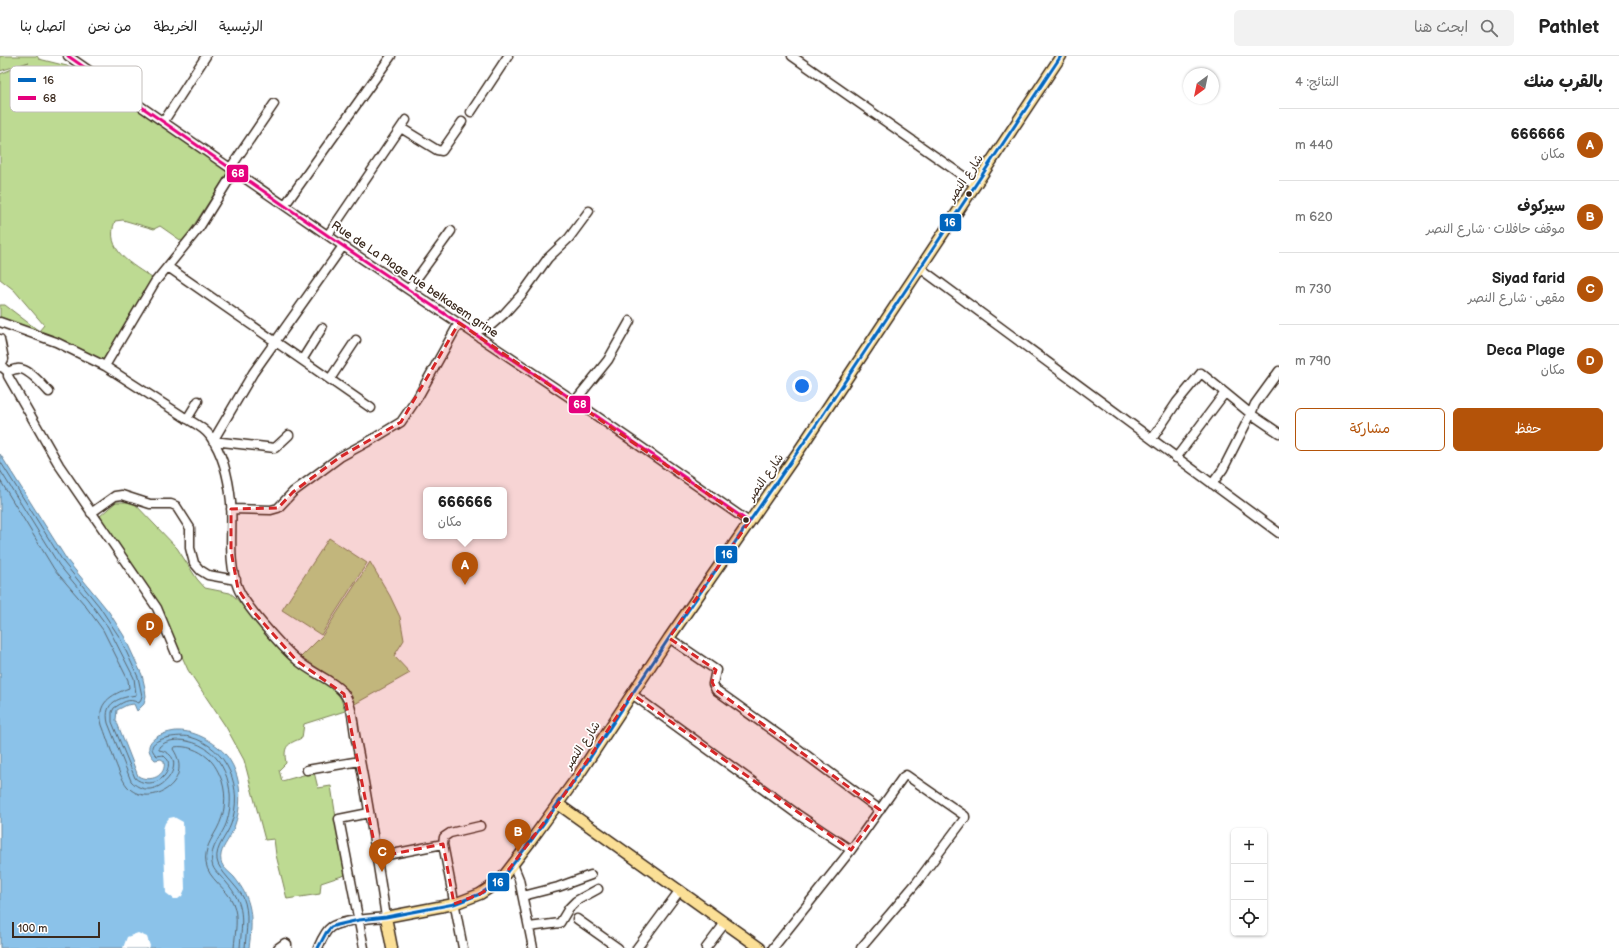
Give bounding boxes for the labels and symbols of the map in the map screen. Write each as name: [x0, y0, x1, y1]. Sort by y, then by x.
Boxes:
legend: [10, 66, 142, 112]
north arrow: [1183, 68, 1219, 104]
text: 16: [43, 74, 54, 87]
text: 68: [43, 92, 56, 105]
street label: شارع النصر: [943, 152, 988, 206]
line badge: 68: [226, 164, 249, 183]
text: 68: [231, 167, 245, 180]
unlabelled marker: [964, 189, 974, 199]
line badge: 16: [939, 213, 962, 232]
text: 16: [944, 216, 956, 229]
street label: Rue de La Plage rue belkasem grine: [328, 218, 501, 341]
your location: [792, 376, 812, 396]
line badge: 68: [568, 395, 591, 414]
text: 68: [573, 398, 587, 411]
street label: شارع النصر: [743, 451, 788, 505]
unlabelled marker: [741, 515, 751, 525]
line badge: 16: [715, 545, 738, 564]
text: 16: [721, 548, 733, 561]
pin: A: [452, 552, 478, 585]
pin: D: [137, 613, 163, 646]
street label: شارع النصر: [560, 719, 605, 773]
pin: B: [505, 819, 531, 852]
pin: C: [369, 839, 395, 872]
line badge: 16: [487, 872, 510, 892]
text: 16: [492, 876, 504, 889]
scale bar: [12, 920, 100, 939]

